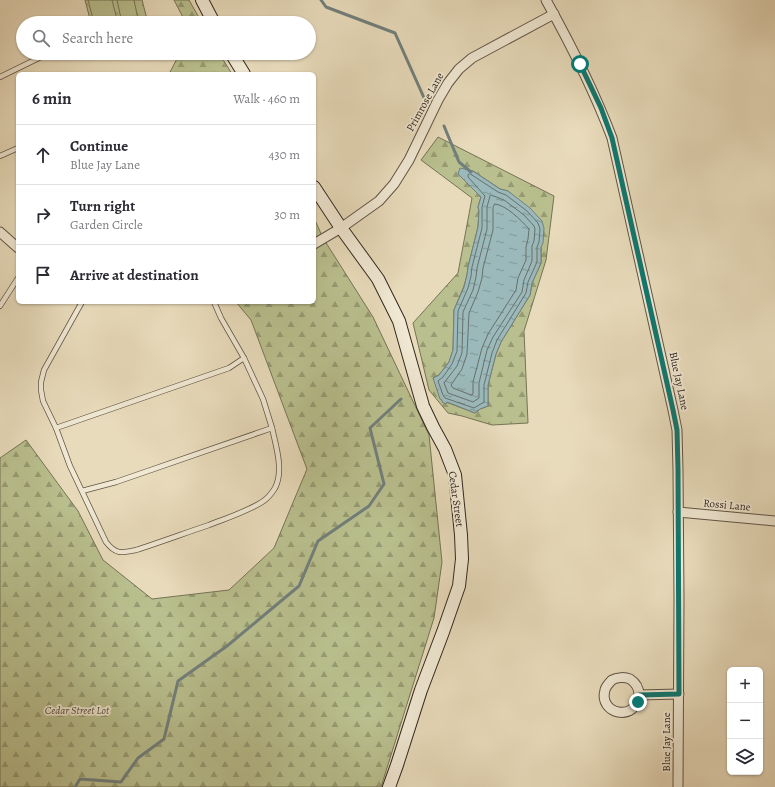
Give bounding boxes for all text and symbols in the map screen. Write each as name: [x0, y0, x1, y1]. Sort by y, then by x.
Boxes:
search box: [16, 16, 316, 60]
icon: search: [30, 27, 52, 49]
text: Search here: [62, 28, 133, 48]
route start: [571, 55, 589, 73]
street label: Primrose Lane: [403, 70, 447, 134]
text: 6 min: [32, 87, 72, 110]
text: Walk · 460 m: [233, 90, 300, 107]
text: Continue: [70, 136, 128, 156]
icon: ahead: [32, 144, 54, 166]
text: 430 m: [268, 146, 300, 163]
text: Blue Jay Lane: [70, 156, 140, 173]
text: Turn right: [70, 196, 135, 216]
icon: right: [32, 204, 54, 226]
text: 30 m: [274, 206, 300, 223]
text: Garden Circle: [70, 216, 143, 233]
icon: arrive: [32, 264, 54, 286]
text: Arrive at destination: [70, 265, 199, 285]
street label: Blue Jay Lane: [666, 350, 693, 412]
street label: Cedar Street: [445, 470, 467, 528]
street label: Rossi Lane: [703, 495, 751, 515]
map controls: [727, 667, 763, 775]
button: +: [727, 667, 763, 703]
route end: [629, 693, 647, 711]
park label: Cedar Street Lot: [45, 703, 110, 718]
button: −: [727, 703, 763, 739]
street label: Blue Jay Lane: [659, 712, 674, 772]
button: layers: [727, 739, 763, 775]

